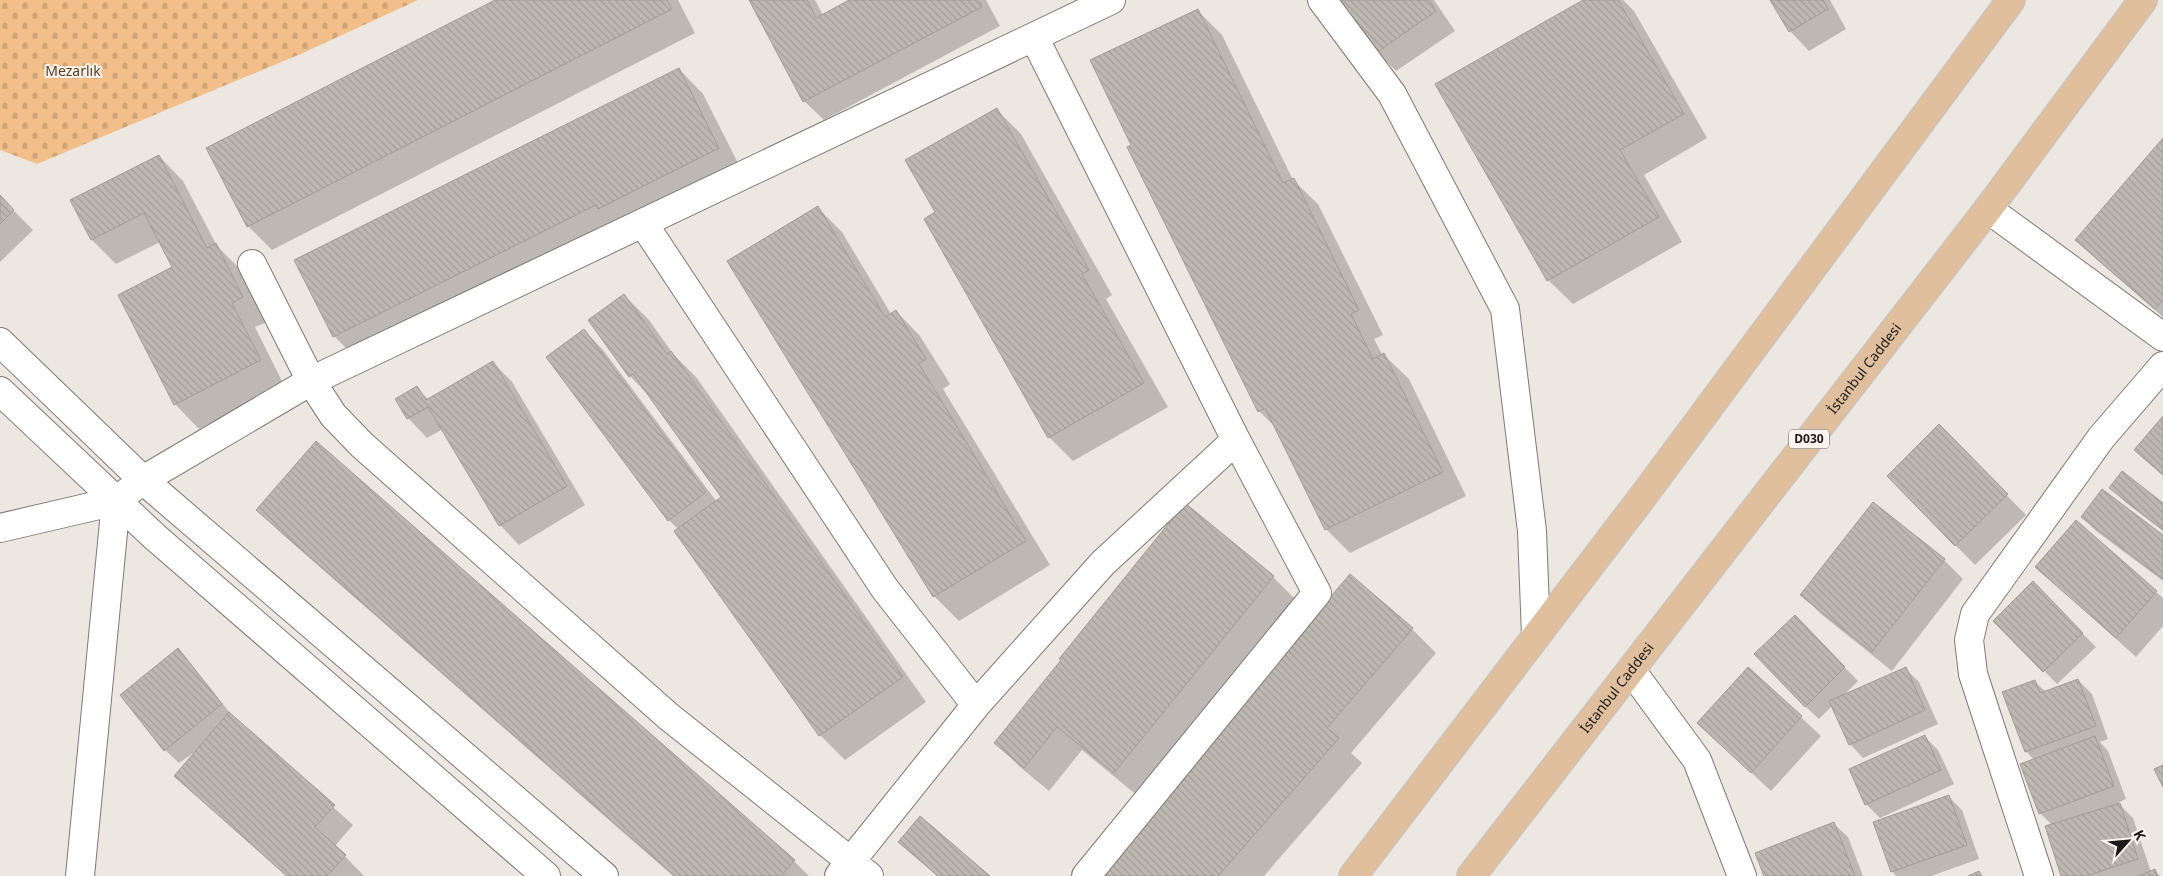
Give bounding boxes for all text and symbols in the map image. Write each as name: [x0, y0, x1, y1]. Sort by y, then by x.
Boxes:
park label: Mezarlık: [45, 61, 101, 80]
street label: İstanbul Caddesi: [1823, 319, 1905, 417]
road number: D030: [1789, 429, 1829, 448]
street label: İstanbul Caddesi: [1575, 638, 1658, 737]
north arrow: [2103, 816, 2153, 866]
text: K: [2129, 826, 2151, 844]

